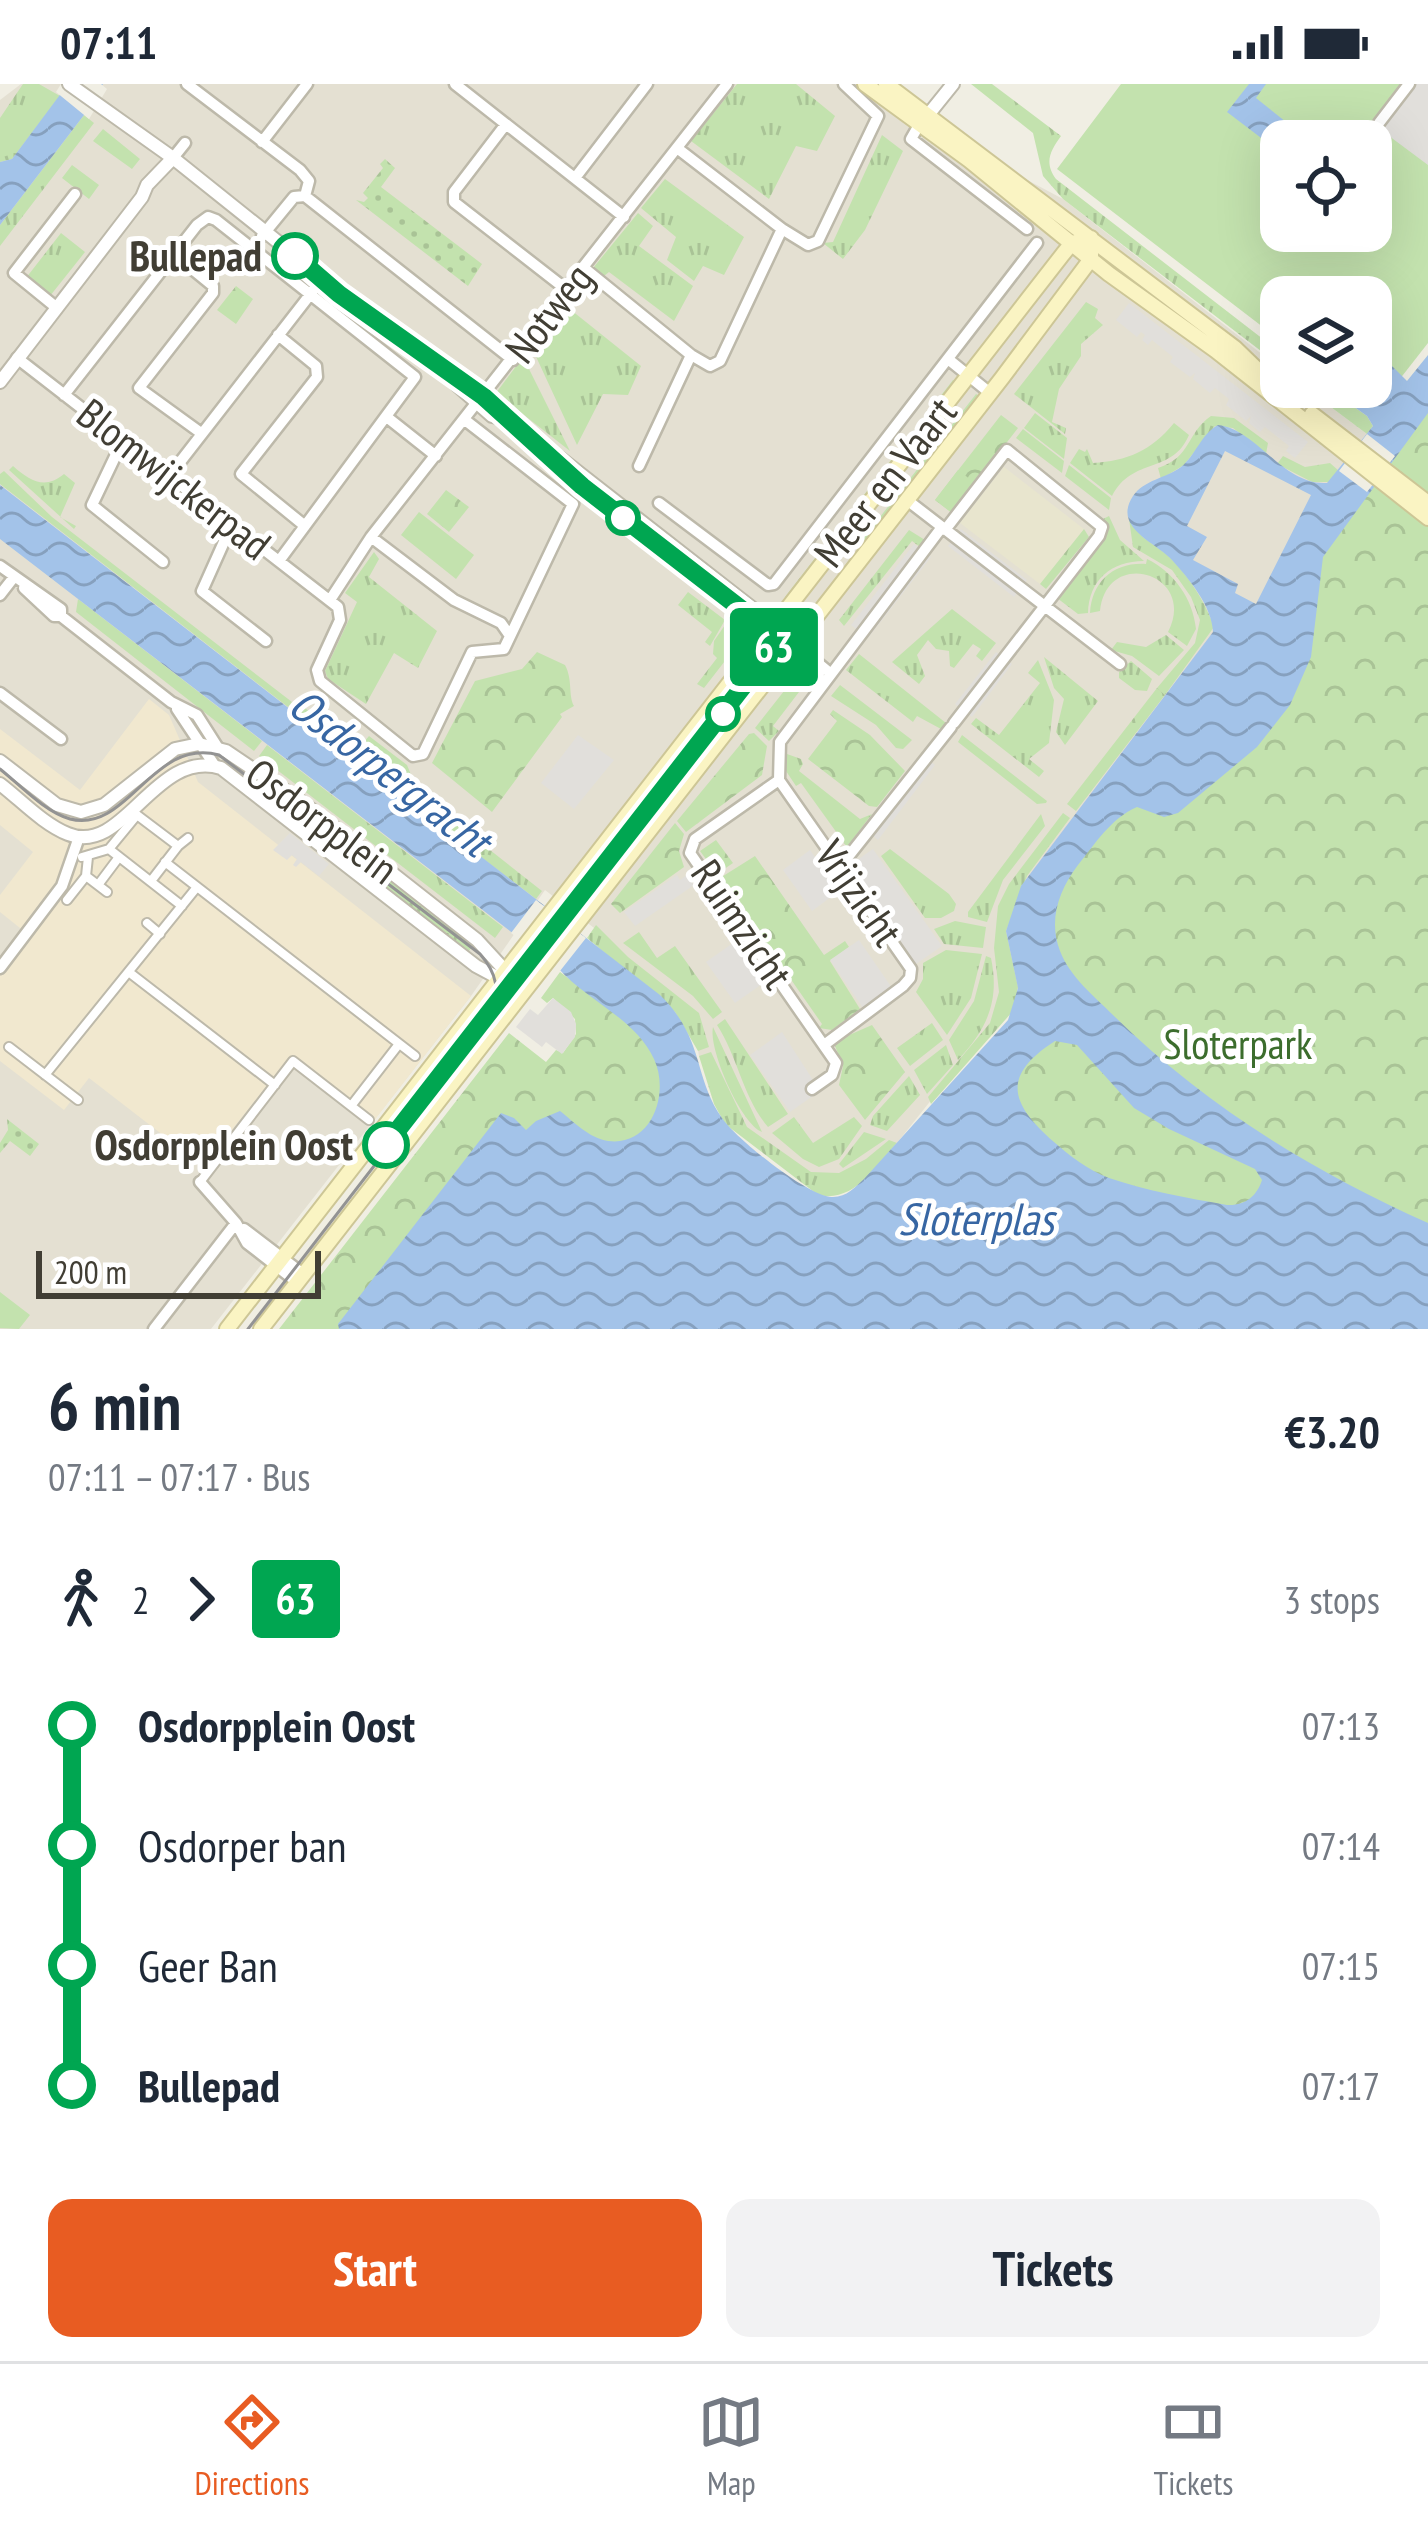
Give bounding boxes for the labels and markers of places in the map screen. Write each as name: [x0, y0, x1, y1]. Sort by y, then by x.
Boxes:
place label: Bullepad: [129, 228, 262, 283]
marker: Bullepad: [273, 234, 317, 278]
unlabelled marker: [607, 502, 639, 534]
unlabelled marker: [707, 698, 739, 730]
place label: Osdorpplein Oost: [94, 1117, 353, 1172]
marker: Osdorpplein Oost: [364, 1123, 408, 1167]

